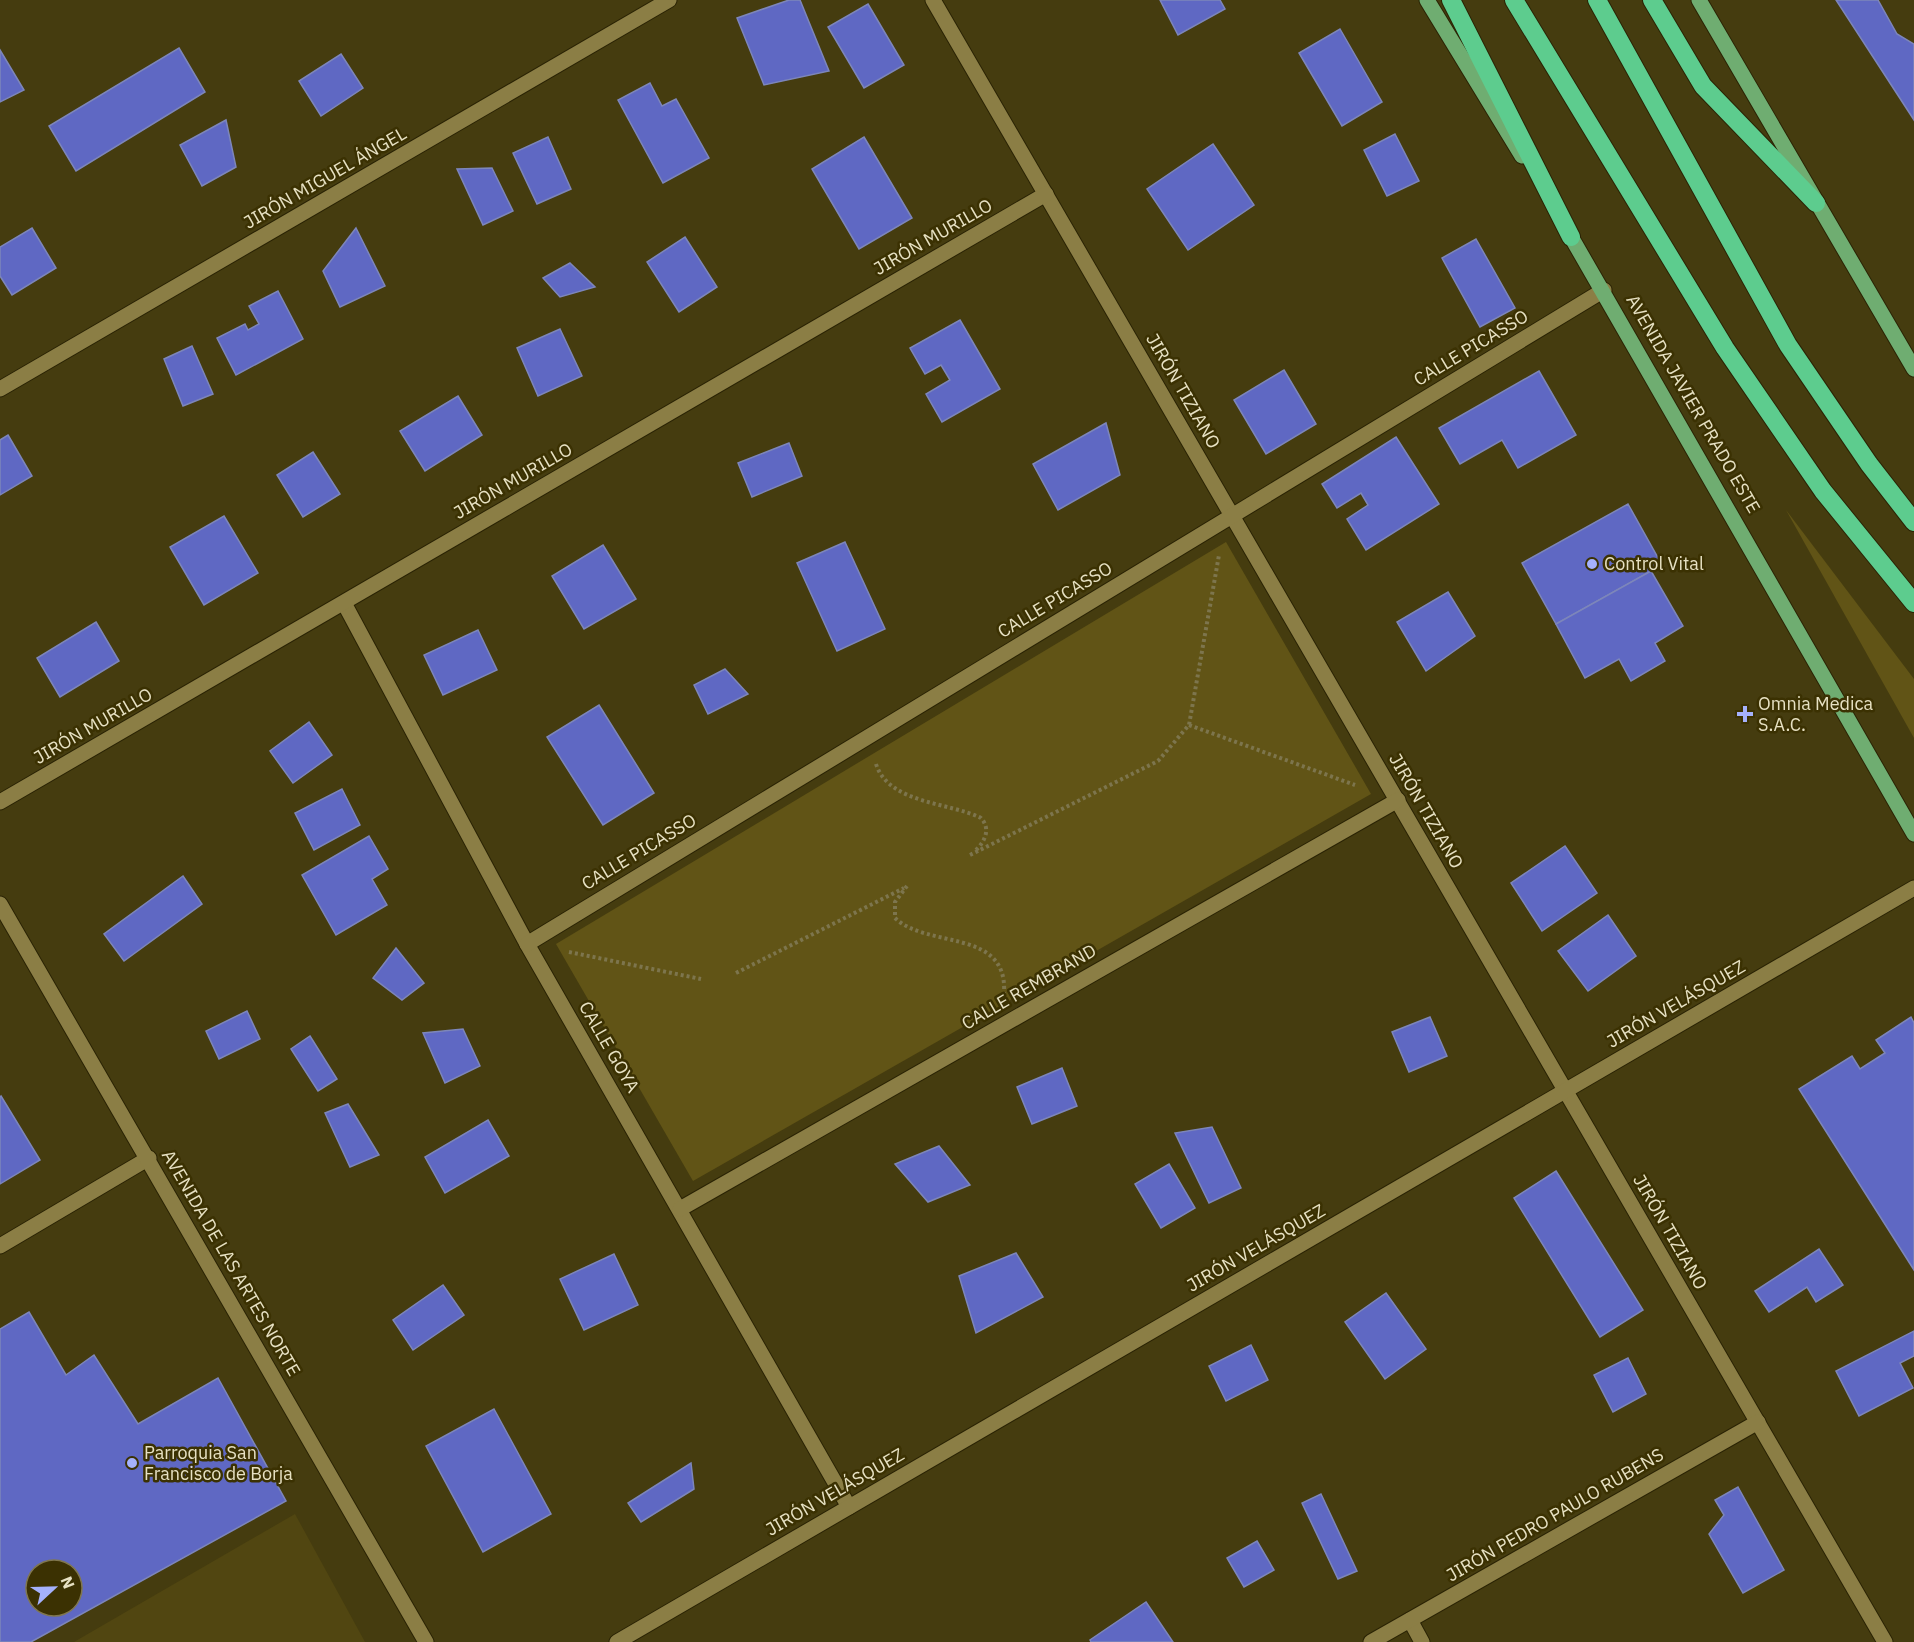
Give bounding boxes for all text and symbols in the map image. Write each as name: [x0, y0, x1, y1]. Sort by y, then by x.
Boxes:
street label: JIRÓN MIGUEL ÁNGEL: [239, 122, 410, 234]
street label: JIRÓN MURILLO: [869, 193, 996, 280]
street label: AVENIDA JAVIER PRADO ESTE: [1621, 290, 1766, 517]
street label: CALLE PICASSO: [1409, 304, 1532, 391]
street label: JIRÓN TIZIANO: [1141, 329, 1226, 453]
street label: JIRÓN MURILLO: [449, 437, 576, 524]
place label: Control Vital: [1604, 552, 1704, 575]
street label: CALLE PICASSO: [993, 556, 1116, 643]
marker: Control Vital: [1585, 557, 1599, 571]
street label: JIRÓN MURILLO: [29, 682, 156, 769]
place label: Omnia Medica S.A.C.: [1758, 692, 1874, 736]
marker: Omnia Medica S.A.C.: [1736, 705, 1754, 723]
street label: JIRÓN TIZIANO: [1384, 749, 1469, 873]
street label: CALLE PICASSO: [577, 808, 700, 895]
street label: CALLE REMBRAND: [957, 939, 1100, 1034]
street label: JIRÓN VELÁSQUEZ: [1602, 955, 1749, 1053]
street label: CALLE GOYA: [574, 997, 645, 1097]
street label: AVENIDA DE LAS ARTES NORTE: [157, 1145, 306, 1380]
street label: JIRÓN TIZIANO: [1628, 1170, 1713, 1294]
street label: JIRÓN VELÁSQUEZ: [1182, 1199, 1329, 1297]
place label: Parroquia San Francisco de Borja: [144, 1441, 293, 1485]
street label: JIRÓN VELÁSQUEZ: [761, 1443, 908, 1541]
street label: JIRÓN PEDRO PAULO RUBENS: [1442, 1443, 1668, 1586]
marker: Parroquia San Francisco de Borja: [125, 1456, 139, 1470]
north arrow: [24, 1558, 84, 1618]
text: N: [56, 1573, 79, 1592]

